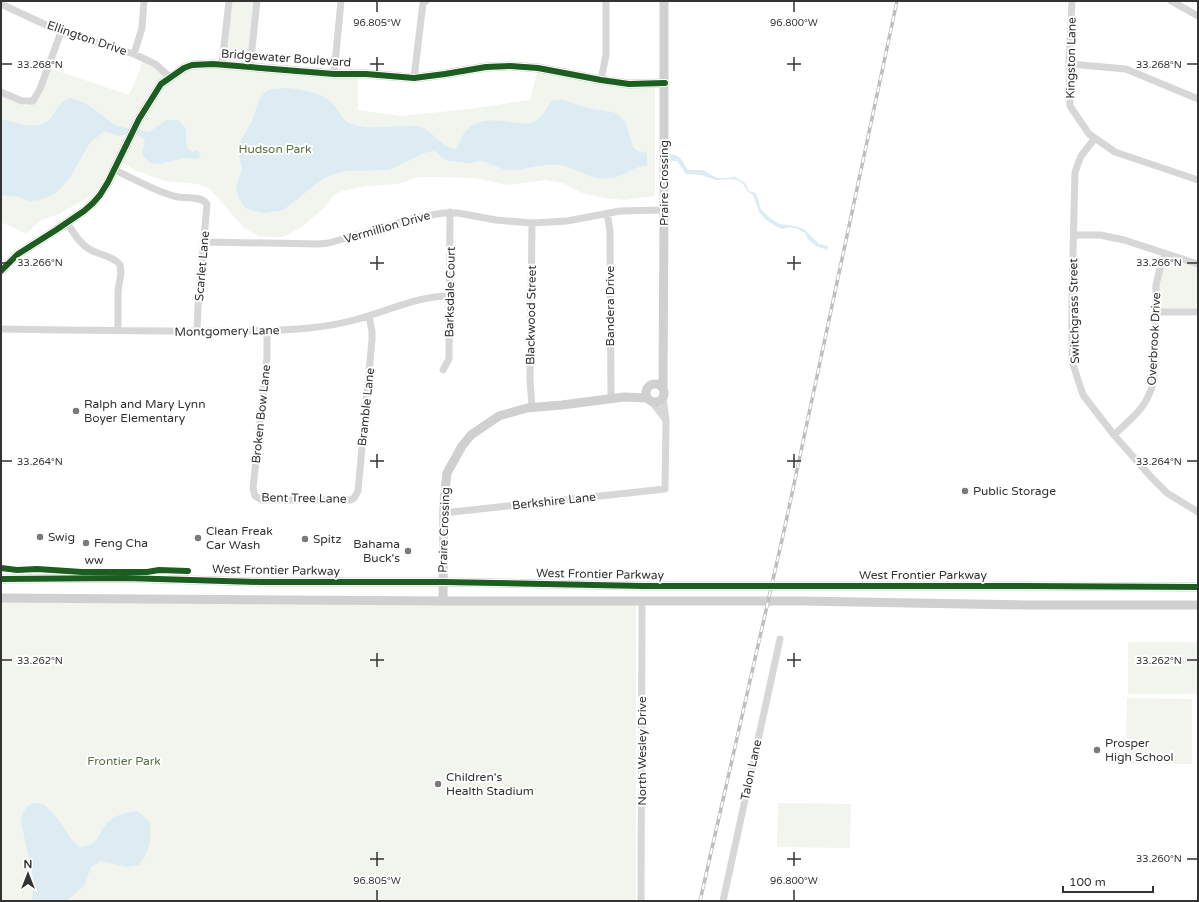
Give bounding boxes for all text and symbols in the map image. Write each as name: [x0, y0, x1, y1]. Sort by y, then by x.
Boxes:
text: 96.805°W: [353, 17, 401, 29]
text: 96.800°W: [770, 17, 818, 29]
street label: Kingston Lane: [1063, 17, 1079, 99]
street label: Ellington Drive: [45, 18, 129, 58]
street label: Bridgewater Boulevard: [220, 46, 352, 70]
text: 33.268°N: [17, 59, 63, 71]
text: 33.268°N: [1136, 59, 1182, 71]
street label: Praire Crossing: [657, 140, 671, 226]
park label: Hudson Park: [239, 142, 312, 156]
street label: Vermillion Drive: [342, 208, 432, 246]
street label: Scarlet Lane: [192, 230, 212, 302]
street label: Barksdale Court: [442, 246, 458, 338]
text: 33.266°N: [17, 257, 63, 269]
text: 33.266°N: [1136, 257, 1182, 269]
street label: Switchgrass Street: [1066, 258, 1082, 364]
street label: Blackwood Street: [523, 265, 539, 365]
street label: Bandera Drive: [603, 265, 617, 346]
street label: Overbrook Drive: [1145, 292, 1163, 386]
street label: Montgomery Lane: [174, 323, 280, 339]
street label: Broken Bow Lane: [249, 364, 273, 464]
street label: Bramble Lane: [355, 367, 377, 447]
place label: Ralph and Mary Lynn Boyer Elementary: [84, 397, 206, 425]
marker: Ralph and Mary Lynn Boyer Elementary: [71, 406, 81, 416]
text: 33.264°N: [17, 456, 63, 468]
text: 33.264°N: [1136, 456, 1182, 468]
place label: Public Storage: [973, 484, 1056, 498]
marker: Public Storage: [960, 486, 970, 496]
street label: Praire Crossing: [436, 487, 452, 573]
street label: Bent Tree Lane: [261, 490, 347, 506]
street label: Berkshire Lane: [511, 490, 597, 512]
place label: Clean Freak Car Wash: [206, 524, 273, 552]
place label: Swig: [48, 530, 75, 544]
marker: Swig: [35, 532, 45, 542]
place label: Spitz: [313, 532, 341, 546]
marker: Clean Freak Car Wash: [193, 533, 203, 543]
marker: Spitz: [300, 534, 310, 544]
place label: Feng Cha: [94, 536, 148, 550]
place label: Bahama Buck's: [353, 537, 400, 565]
marker: Feng Cha: [81, 538, 91, 548]
marker: Bahama Buck's: [403, 546, 413, 556]
street label: ww: [84, 553, 104, 567]
street label: West Frontier Parkway: [212, 562, 341, 578]
street label: West Frontier Parkway: [536, 566, 665, 582]
street label: West Frontier Parkway: [859, 568, 987, 582]
text: 33.262°N: [17, 655, 63, 667]
text: 33.262°N: [1136, 655, 1182, 667]
street label: North Wesley Drive: [635, 696, 649, 806]
place label: Prosper High School: [1105, 736, 1174, 764]
street label: Talon Lane: [738, 738, 764, 802]
marker: Prosper High School: [1092, 745, 1102, 755]
park label: Frontier Park: [87, 754, 161, 768]
place label: Children's Health Stadium: [446, 770, 534, 798]
marker: Children's Health Stadium: [433, 779, 443, 789]
text: 33.260°N: [1136, 853, 1182, 865]
north arrow: [8, 854, 48, 894]
text: N: [24, 858, 32, 871]
scale bar: [1063, 868, 1153, 894]
text: 96.805°W: [353, 875, 401, 887]
text: 96.800°W: [770, 875, 818, 887]
text: 100 m: [1069, 875, 1106, 889]

